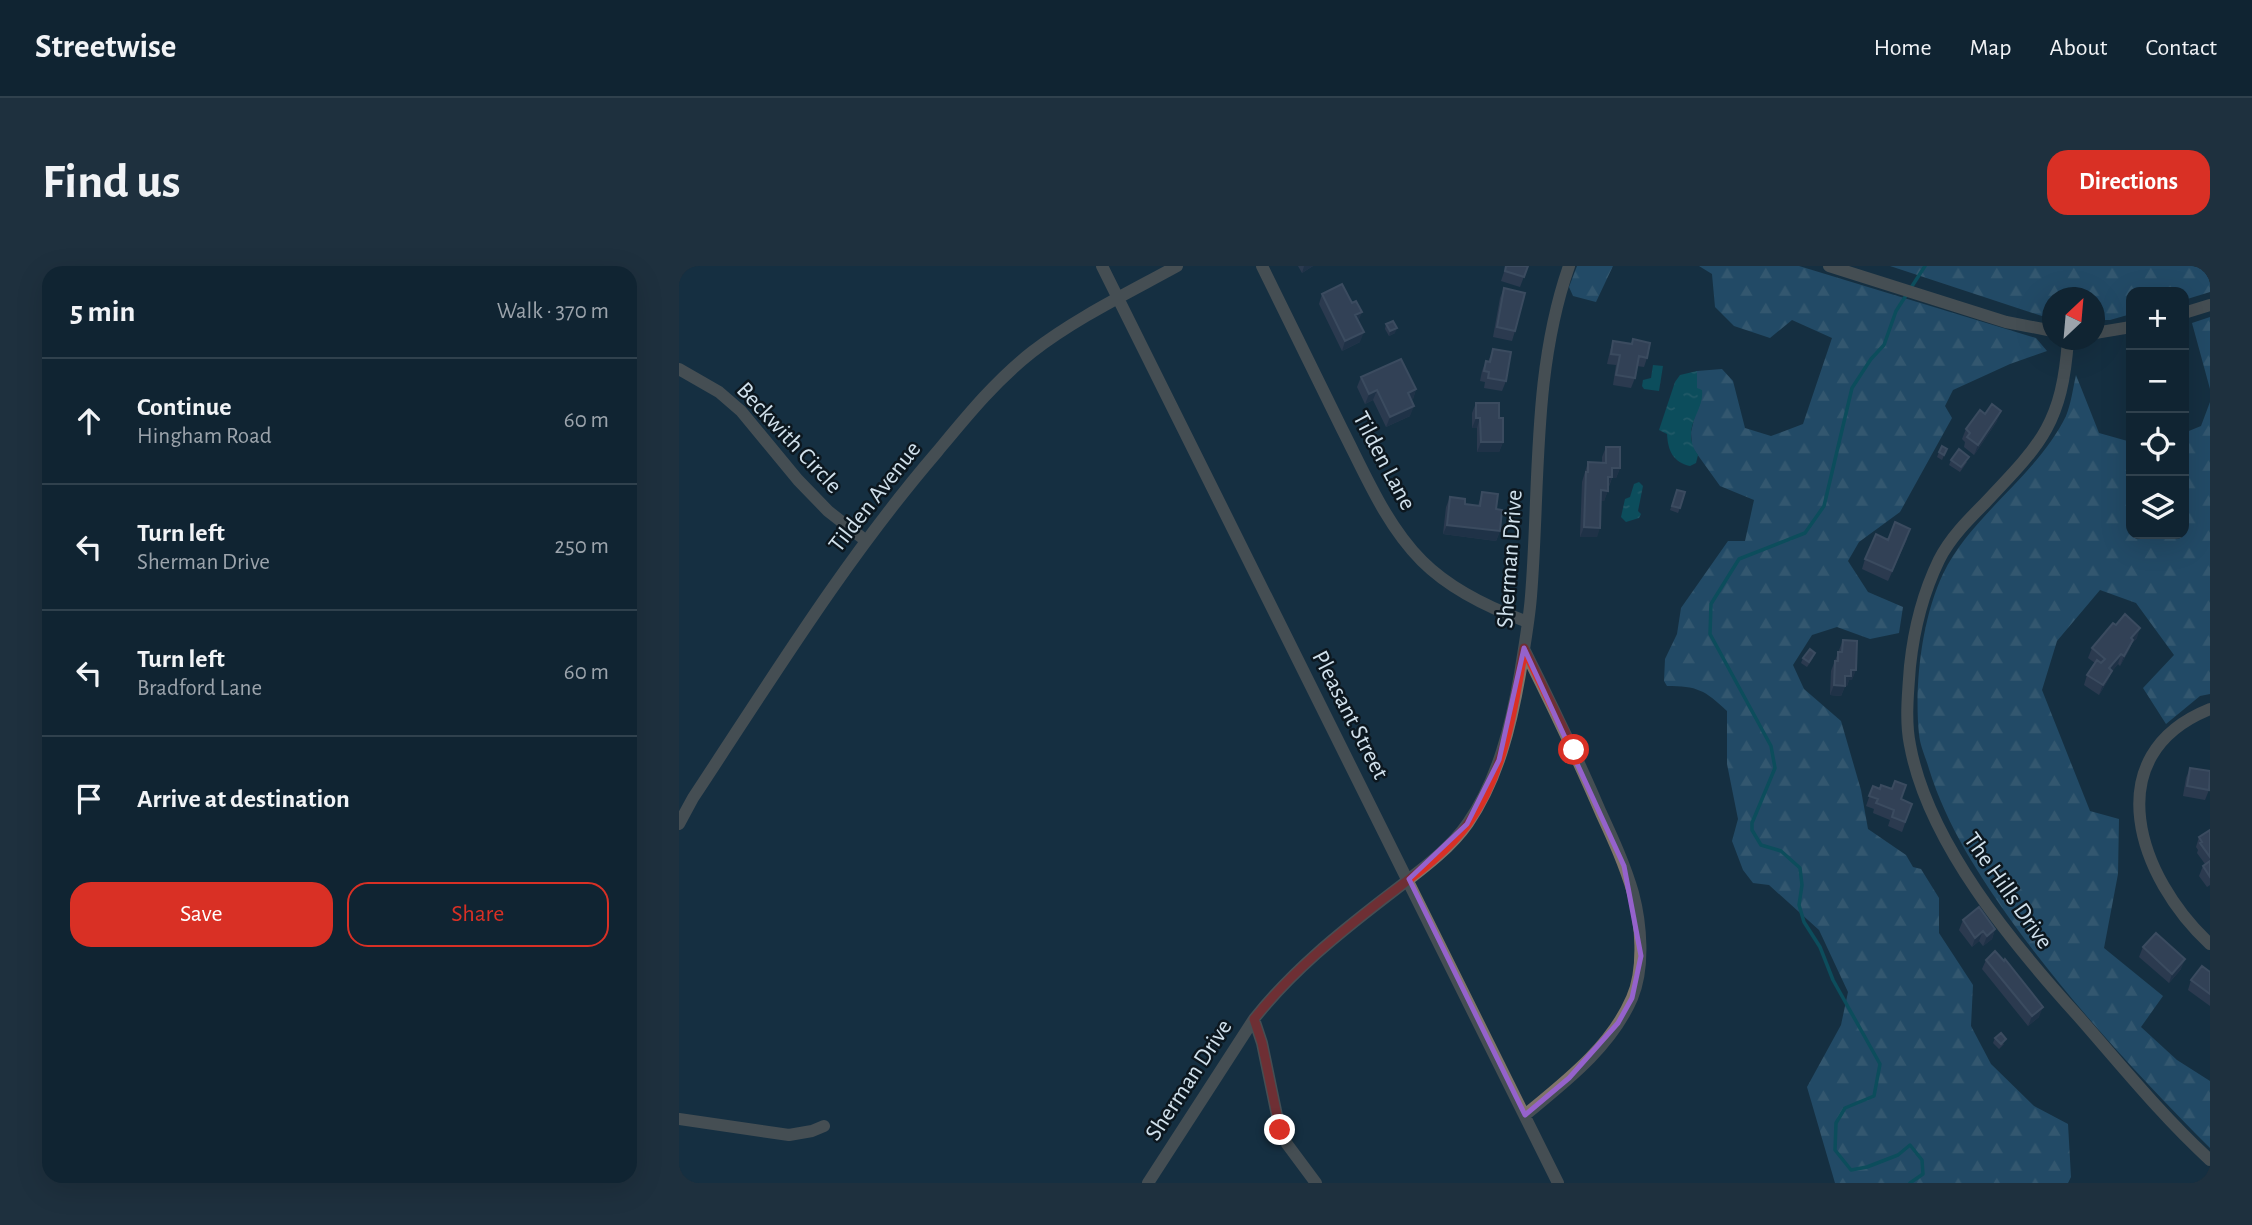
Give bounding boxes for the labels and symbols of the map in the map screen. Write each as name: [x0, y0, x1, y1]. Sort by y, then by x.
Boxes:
north arrow: [2042, 287, 2105, 350]
street label: Beckwith Circle: [732, 378, 846, 498]
street label: Tilden Lane: [1348, 408, 1420, 514]
street label: Tilden Avenue: [825, 437, 925, 557]
street label: Sherman Drive: [1493, 489, 1527, 629]
street label: Pleasant Street: [1307, 647, 1393, 783]
route start: [1558, 734, 1589, 765]
street label: The Hills Drive: [1959, 828, 2057, 954]
street label: Sherman Drive: [1141, 1015, 1237, 1145]
route end: [1264, 1114, 1295, 1145]

